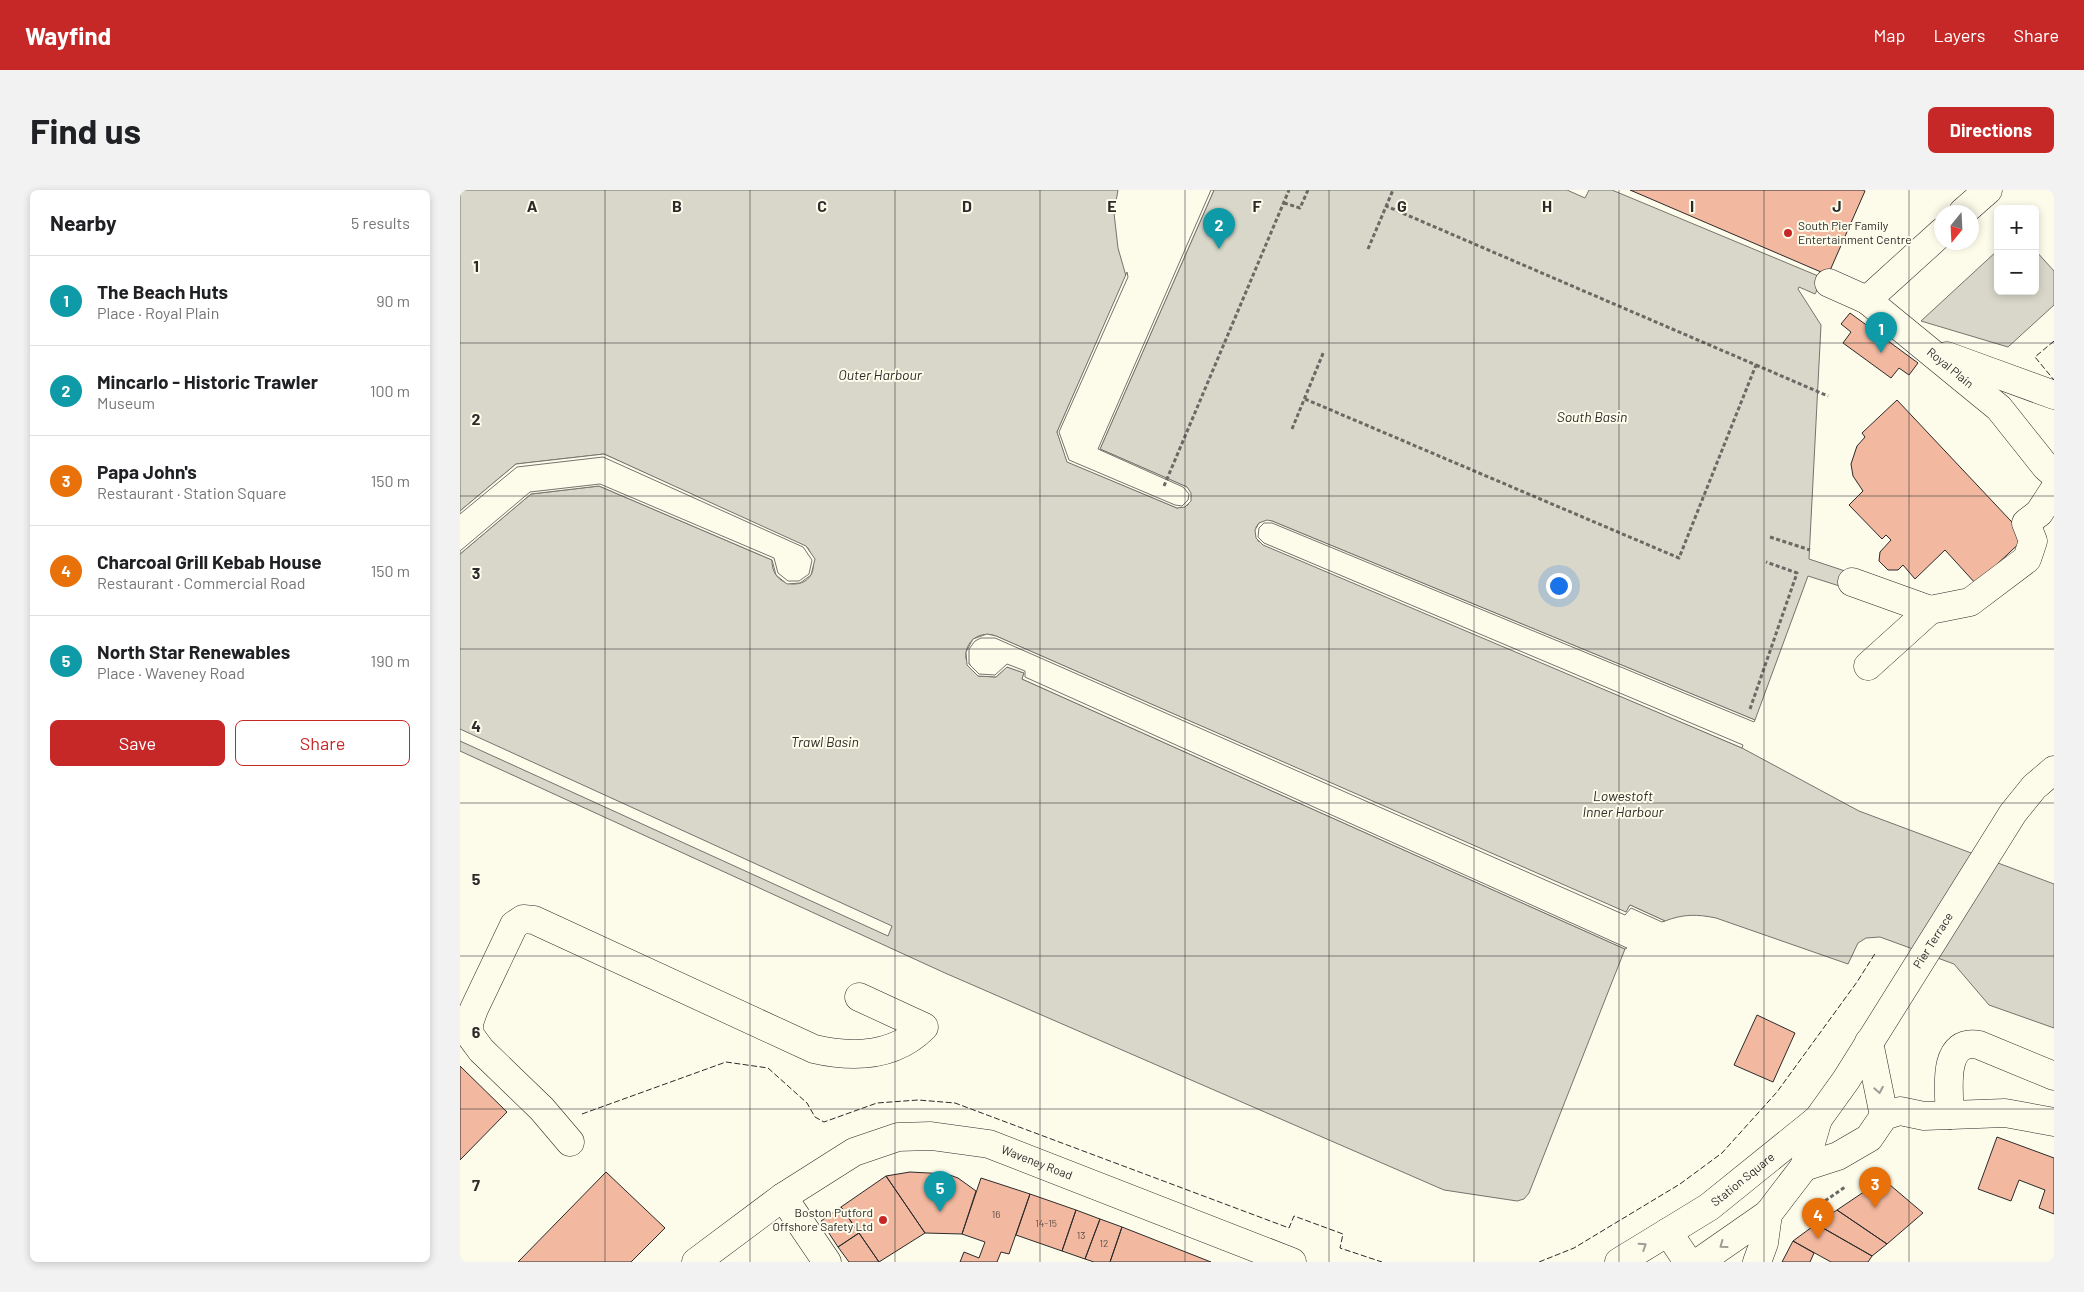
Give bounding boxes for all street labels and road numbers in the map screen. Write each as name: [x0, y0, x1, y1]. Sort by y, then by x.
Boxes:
street label: Royal Plain: [1925, 344, 1977, 390]
street label: Pier Terrace: [1910, 910, 1955, 971]
street label: Waveney Road: [1000, 1142, 1075, 1182]
street label: Station Square: [1708, 1149, 1777, 1209]

